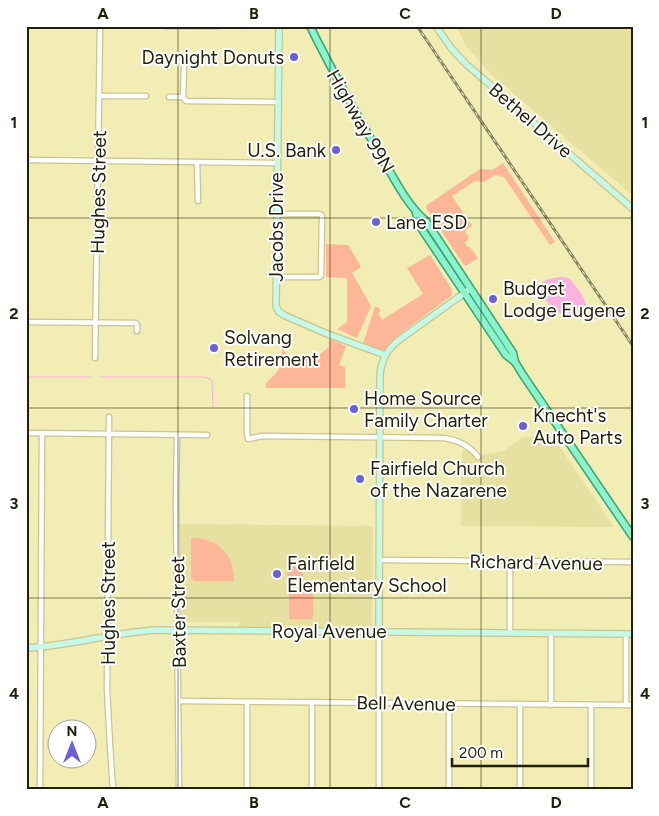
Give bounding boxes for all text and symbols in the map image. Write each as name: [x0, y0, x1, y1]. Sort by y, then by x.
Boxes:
text: A: [97, 4, 109, 23]
text: B: [249, 4, 259, 23]
text: C: [399, 4, 411, 23]
text: D: [550, 4, 562, 23]
place label: Daynight Donuts: [141, 46, 284, 69]
marker: Daynight Donuts: [288, 51, 300, 63]
street label: Highway 99N: [322, 66, 399, 177]
street label: Bethel Drive: [484, 78, 577, 163]
text: 1: [11, 113, 17, 132]
text: 1: [642, 113, 648, 132]
street label: Hughes Street: [86, 130, 111, 254]
place label: U.S. Bank: [247, 139, 327, 162]
marker: U.S. Bank: [330, 144, 342, 156]
street label: Jacobs Drive: [265, 172, 288, 282]
place label: Lane ESD: [386, 211, 467, 234]
marker: Lane ESD: [370, 216, 382, 228]
place label: Budget Lodge Eugene: [503, 277, 626, 322]
marker: Budget Lodge Eugene: [487, 293, 499, 305]
text: 2: [9, 304, 19, 323]
text: 2: [640, 304, 650, 323]
place label: Solvang Retirement: [224, 326, 319, 371]
marker: Solvang Retirement: [208, 342, 220, 354]
place label: Home Source Family Charter: [364, 387, 488, 432]
marker: Home Source Family Charter: [348, 403, 360, 415]
place label: Knecht's Auto Parts: [533, 404, 622, 449]
marker: Knecht's Auto Parts: [517, 420, 529, 432]
place label: Fairfield Church of the Nazarene: [370, 457, 507, 502]
marker: Fairfield Church of the Nazarene: [354, 473, 366, 485]
text: 3: [10, 494, 19, 513]
text: 3: [641, 494, 650, 513]
street label: Hughes Street: [97, 541, 120, 665]
street label: Richard Avenue: [469, 550, 603, 575]
place label: Fairfield Elementary School: [287, 552, 447, 597]
street label: Baxter Street: [166, 556, 191, 668]
marker: Fairfield Elementary School: [271, 568, 283, 580]
street label: Royal Avenue: [271, 620, 387, 643]
text: 4: [9, 684, 19, 703]
text: 4: [640, 684, 650, 703]
street label: Bell Avenue: [356, 691, 456, 716]
north arrow: [48, 718, 98, 768]
text: N: [67, 723, 77, 740]
scale bar: [452, 736, 588, 768]
text: 200 m: [459, 744, 503, 762]
text: A: [97, 793, 109, 812]
text: B: [249, 793, 259, 812]
text: C: [399, 793, 411, 812]
text: D: [550, 793, 562, 812]

